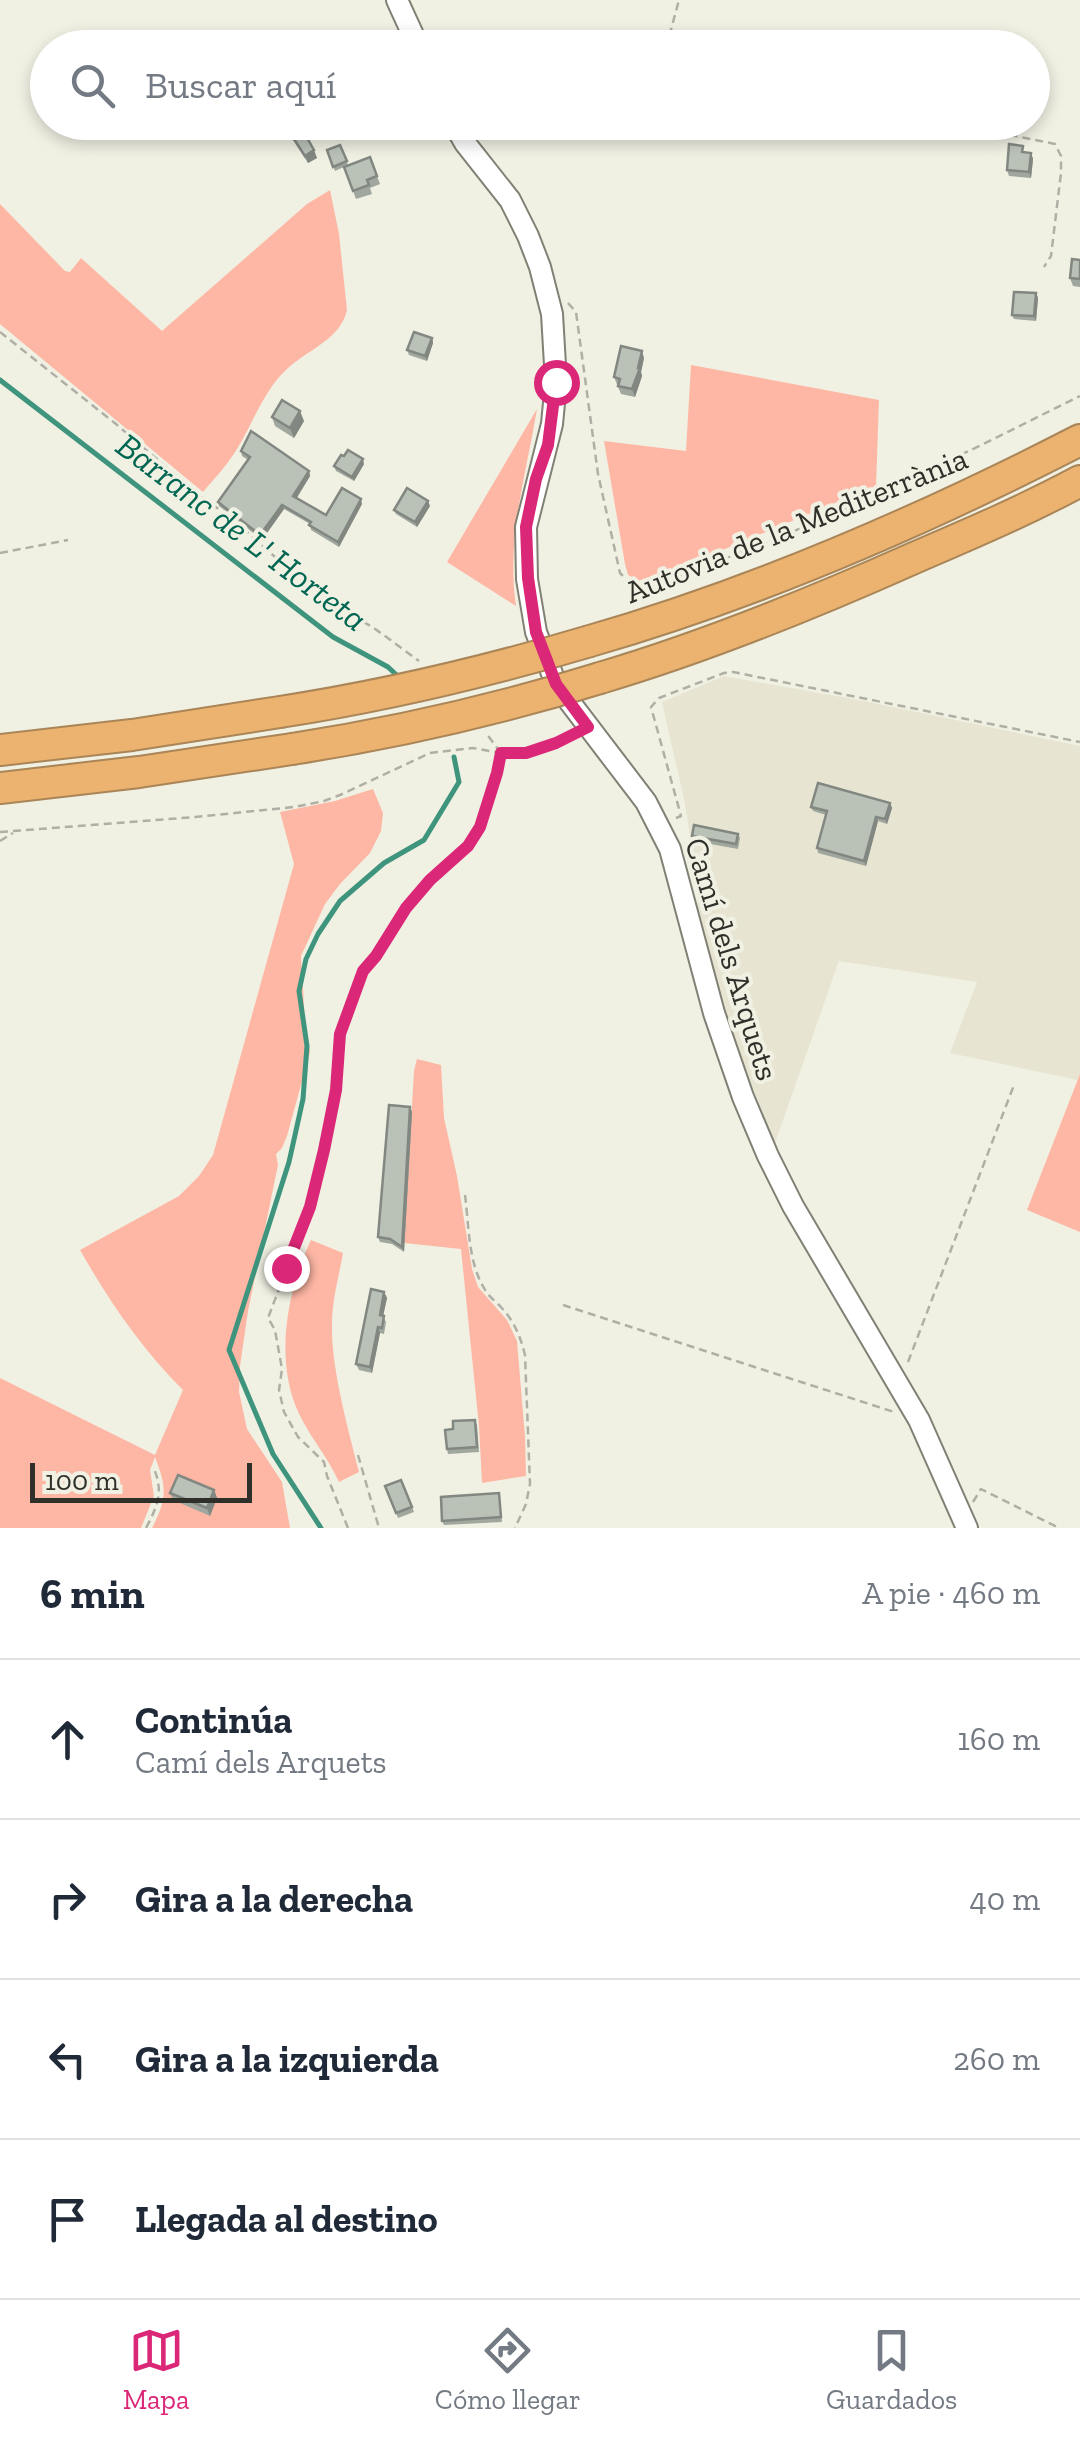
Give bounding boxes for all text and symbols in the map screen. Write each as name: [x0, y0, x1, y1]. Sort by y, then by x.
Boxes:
search box: [30, 30, 1050, 140]
icon: search: [65, 58, 120, 113]
text: Buscar aquí: [145, 62, 336, 108]
route start: [534, 360, 580, 406]
water label: Barranc de L' Horteta: [108, 424, 376, 640]
street label: Autovia de la Mediterrània: [619, 439, 973, 611]
street label: Camí dels Arquets: [677, 833, 787, 1085]
route end: [264, 1246, 310, 1292]
scale bar: [30, 1458, 252, 1502]
text: 100 m: [45, 1464, 119, 1497]
text: 6 min: [40, 1568, 145, 1619]
text: A pie · 460 m: [862, 1574, 1040, 1612]
text: Continúa: [135, 1697, 292, 1743]
icon: ahead: [40, 1712, 95, 1767]
text: 160 m: [957, 1720, 1040, 1758]
text: Camí dels Arquets: [135, 1743, 387, 1781]
icon: right: [40, 1872, 95, 1927]
text: Gira a la derecha: [135, 1876, 413, 1922]
text: 40 m: [969, 1880, 1040, 1918]
icon: left: [40, 2032, 95, 2087]
text: Gira a la izquierda: [135, 2036, 439, 2082]
text: 260 m: [953, 2040, 1040, 2078]
icon: arrive: [40, 2192, 95, 2247]
text: Llegada al destino: [135, 2196, 438, 2242]
tab: Mapa: [123, 2323, 190, 2416]
tab: Cómo llegar: [435, 2323, 581, 2416]
tab: Guardados: [826, 2323, 957, 2416]

